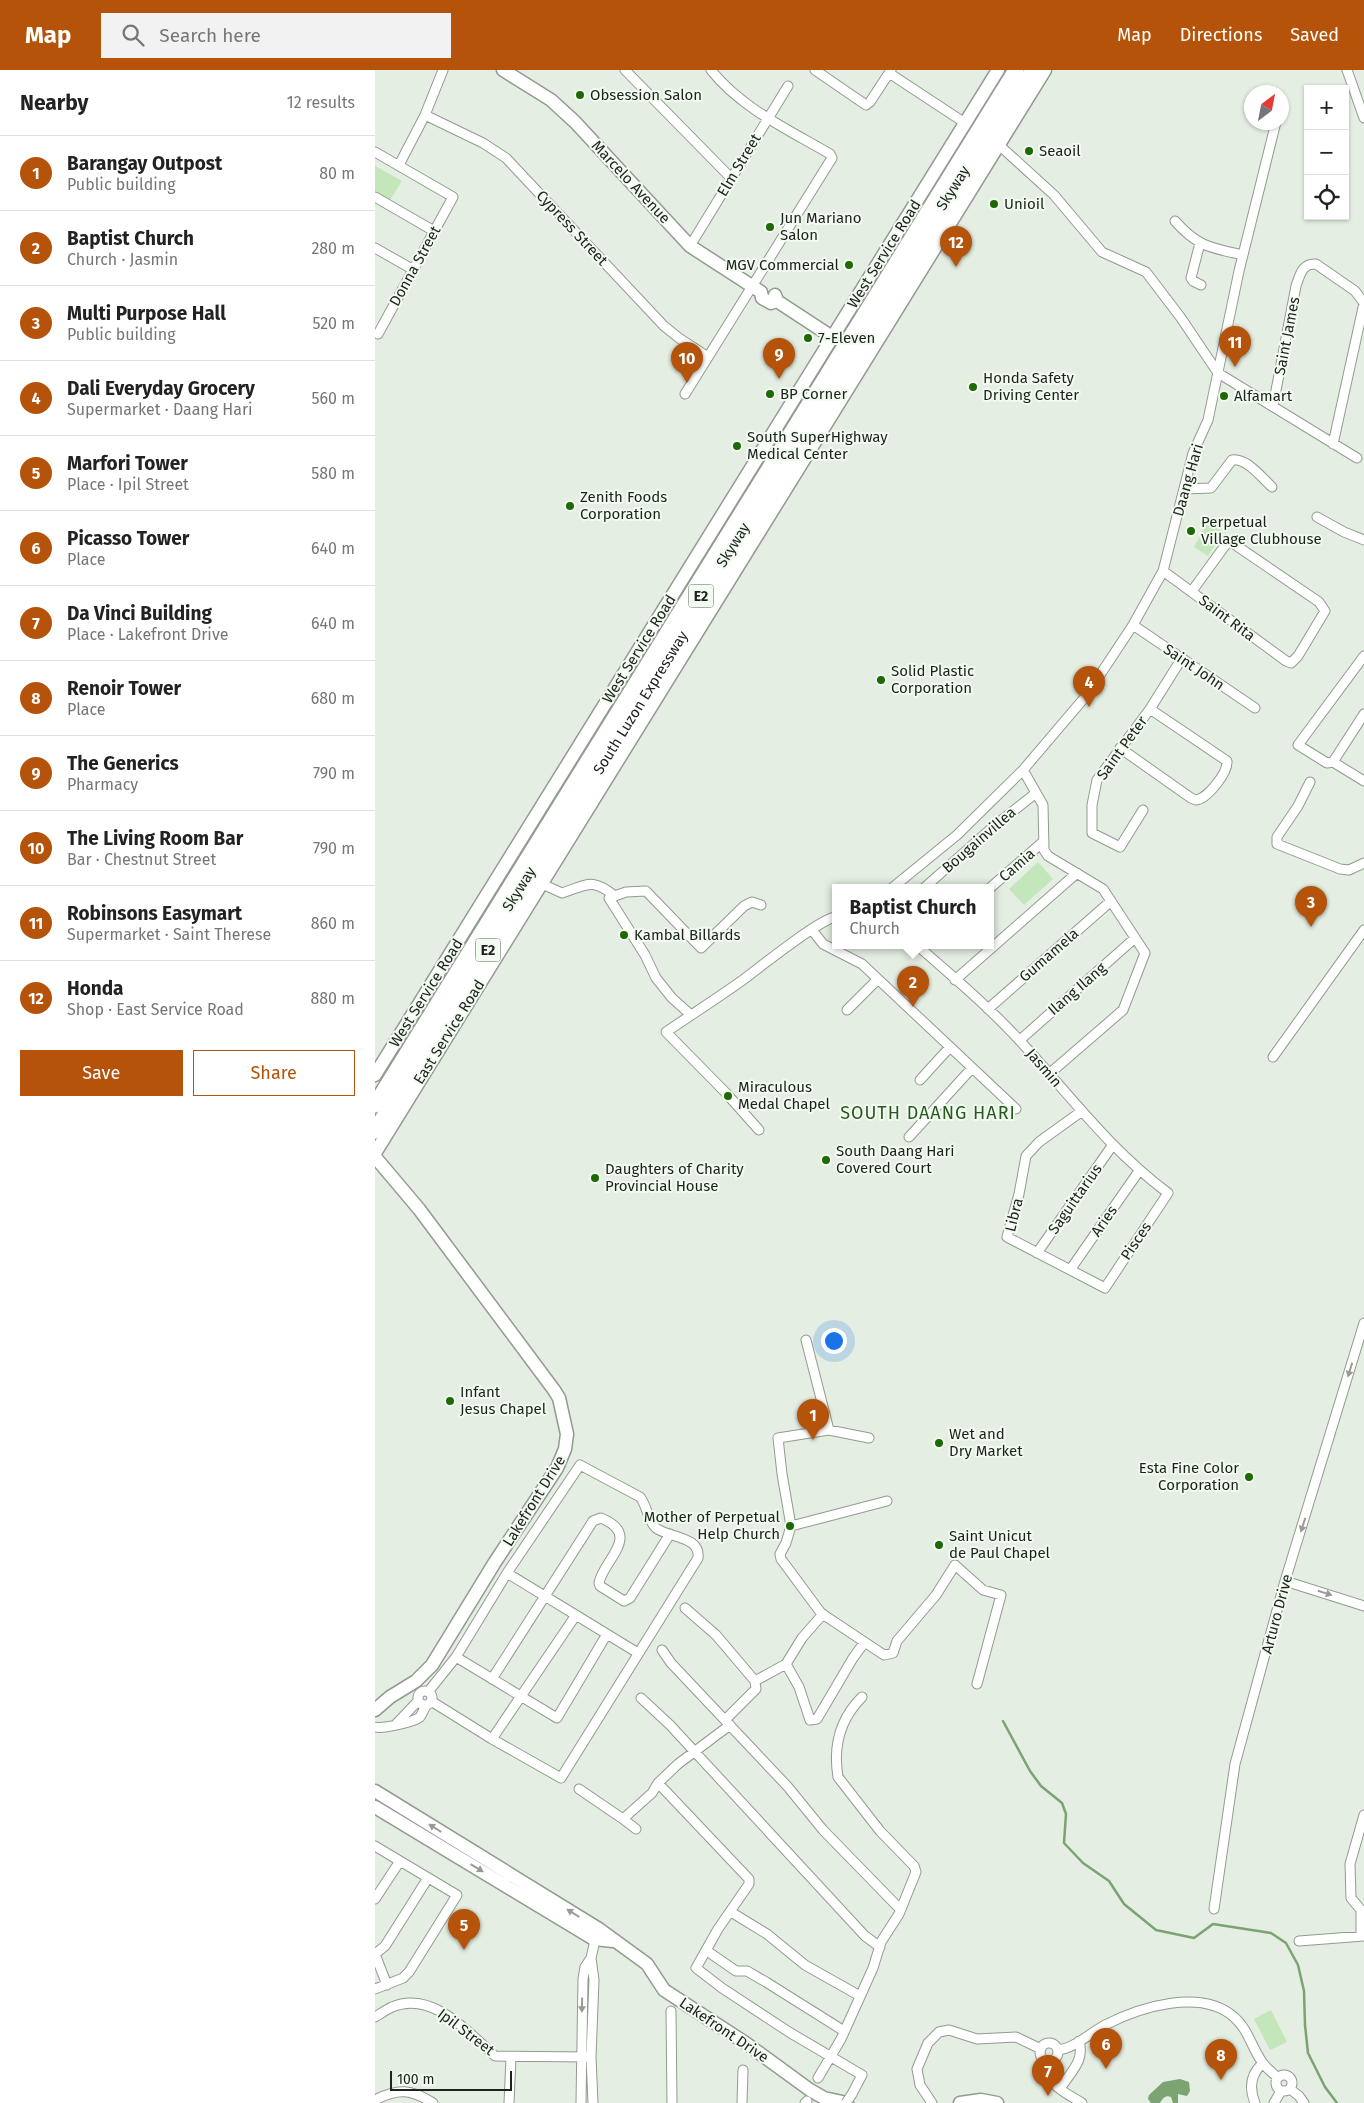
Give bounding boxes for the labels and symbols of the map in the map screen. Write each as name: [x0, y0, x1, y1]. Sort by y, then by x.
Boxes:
north arrow: [1244, 85, 1289, 130]
place label: Obsession Salon: [590, 86, 702, 104]
marker: Obsession Salon: [574, 89, 586, 101]
street label: Elm Street: [713, 130, 765, 200]
street label: Marcelo Avenue: [588, 137, 674, 227]
place label: Seaoil: [1039, 142, 1081, 160]
marker: Seaoil: [1023, 145, 1035, 157]
street label: Skyway: [932, 162, 974, 214]
street label: Cypress Street: [533, 187, 612, 270]
place label: Unioil: [1004, 195, 1045, 213]
street label: West Service Road: [843, 197, 925, 311]
marker: Unioil: [988, 198, 1000, 210]
place label: Jun Mariano Salon: [780, 209, 862, 244]
marker: Jun Mariano Salon: [764, 221, 776, 233]
street label: Donna Street: [386, 222, 445, 309]
pin: 12: [940, 226, 972, 267]
place label: MGV Commercial: [726, 256, 840, 274]
marker: MGV Commercial: [843, 259, 855, 271]
street label: Saint James: [1271, 295, 1303, 377]
pin: 11: [1219, 326, 1251, 367]
place label: 7-Eleven: [818, 329, 875, 347]
marker: 7-Eleven: [802, 332, 814, 344]
pin: 9: [763, 338, 795, 379]
pin: 10: [671, 342, 703, 383]
place label: Honda Safety Driving Center: [983, 369, 1079, 404]
marker: Honda Safety Driving Center: [967, 381, 979, 393]
place label: BP Corner: [780, 385, 847, 403]
place label: Alfamart: [1234, 387, 1293, 405]
marker: BP Corner: [764, 388, 776, 400]
marker: Alfamart: [1218, 390, 1230, 402]
place label: South SuperHighway Medical Center: [747, 428, 888, 463]
marker: South SuperHighway Medical Center: [731, 440, 743, 452]
street label: Daang Hari: [1169, 442, 1207, 518]
place label: Zenith Foods Corporation: [580, 488, 667, 523]
marker: Zenith Foods Corporation: [564, 500, 576, 512]
place label: Perpetual Village Clubhouse: [1201, 513, 1322, 548]
street label: Skyway: [712, 519, 754, 571]
marker: Perpetual Village Clubhouse: [1185, 525, 1197, 537]
road number: E2: [689, 584, 713, 608]
street label: Saint Rita: [1195, 591, 1259, 645]
street label: West Service Road: [598, 592, 680, 706]
street label: South Luzon Expressway: [589, 627, 692, 778]
street label: Saint John: [1160, 640, 1228, 694]
place label: Solid Plastic Corporation: [891, 662, 974, 697]
pin: 4: [1073, 666, 1105, 707]
marker: Solid Plastic Corporation: [875, 674, 887, 686]
street label: Saint Peter: [1093, 712, 1151, 783]
street label: Bougainvillea: [938, 803, 1020, 877]
street label: Camia: [995, 845, 1039, 885]
street label: Skyway: [498, 863, 540, 915]
pin: 3: [1295, 886, 1327, 927]
street label: Gumamela: [1016, 924, 1082, 986]
place label: Kambal Billards: [634, 926, 740, 944]
marker: Kambal Billards: [618, 929, 630, 941]
street label: West Service Road: [385, 936, 467, 1050]
road number: E2: [475, 938, 501, 962]
street label: Ilang Ilang: [1044, 959, 1110, 1019]
pin: 2: [897, 966, 929, 1007]
street label: East Service Road: [410, 977, 488, 1087]
street label: Jasmin: [1022, 1045, 1066, 1091]
place label: Miraculous Medal Chapel: [738, 1078, 830, 1113]
marker: Miraculous Medal Chapel: [722, 1090, 734, 1102]
district label: SOUTH DAANG HARI: [840, 1102, 1016, 1124]
place label: South Daang Hari Covered Court: [836, 1142, 955, 1177]
marker: South Daang Hari Covered Court: [820, 1154, 832, 1166]
place label: Daughters of Charity Provincial House: [605, 1160, 744, 1195]
street label: Saguittarius: [1044, 1160, 1106, 1238]
marker: Daughters of Charity Provincial House: [589, 1172, 601, 1184]
street label: Libra: [1001, 1196, 1027, 1234]
street label: Aries: [1087, 1202, 1121, 1240]
street label: Pisces: [1117, 1219, 1155, 1263]
your location: [821, 1328, 847, 1354]
one-way arrow: [1345, 1362, 1353, 1377]
place label: Infant Jesus Chapel: [460, 1383, 547, 1418]
marker: Infant Jesus Chapel: [444, 1395, 456, 1407]
pin: 1: [797, 1399, 829, 1440]
place label: Wet and Dry Market: [949, 1425, 1023, 1460]
marker: Wet and Dry Market: [933, 1437, 945, 1449]
street label: Lakefront Drive: [499, 1452, 569, 1550]
place label: Esta Fine Color Corporation: [1139, 1459, 1239, 1494]
marker: Esta Fine Color Corporation: [1243, 1471, 1255, 1483]
place label: Mother of Perpetual Help Church: [644, 1508, 781, 1543]
one-way arrow: [1298, 1518, 1306, 1533]
marker: Mother of Perpetual Help Church: [784, 1520, 796, 1532]
place label: Saint Unicut de Paul Chapel: [949, 1527, 1051, 1562]
marker: Saint Unicut de Paul Chapel: [933, 1539, 945, 1551]
street label: Arturo Drive: [1258, 1572, 1296, 1656]
one-way arrow: [1317, 1590, 1332, 1598]
one-way arrow: [428, 1823, 441, 1833]
one-way arrow: [470, 1864, 483, 1873]
pin: 5: [448, 1909, 480, 1950]
one-way arrow: [567, 1909, 580, 1918]
street label: Lakefront Drive: [676, 1994, 772, 2066]
one-way arrow: [578, 1998, 586, 2014]
street label: Ipil Street: [434, 2005, 498, 2060]
pin: 6: [1090, 2028, 1122, 2069]
pin: 8: [1205, 2039, 1237, 2080]
pin: 7: [1032, 2055, 1064, 2096]
scale bar: [390, 2068, 513, 2091]

